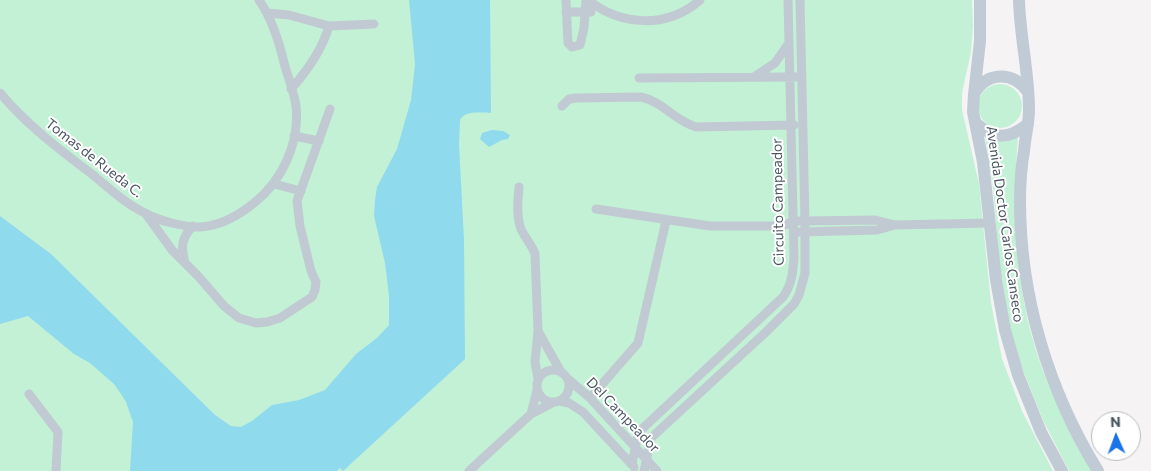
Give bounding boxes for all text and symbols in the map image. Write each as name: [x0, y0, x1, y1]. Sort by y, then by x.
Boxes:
street label: Tomas de Rueda C.: [42, 115, 146, 201]
street label: Avenida Doctor Carlos Canseco: [983, 125, 1027, 323]
street label: Circuito Campeador: [768, 138, 788, 266]
street label: Del Campeador: [583, 374, 663, 456]
north arrow: [1091, 411, 1141, 461]
text: N: [1110, 413, 1121, 430]

